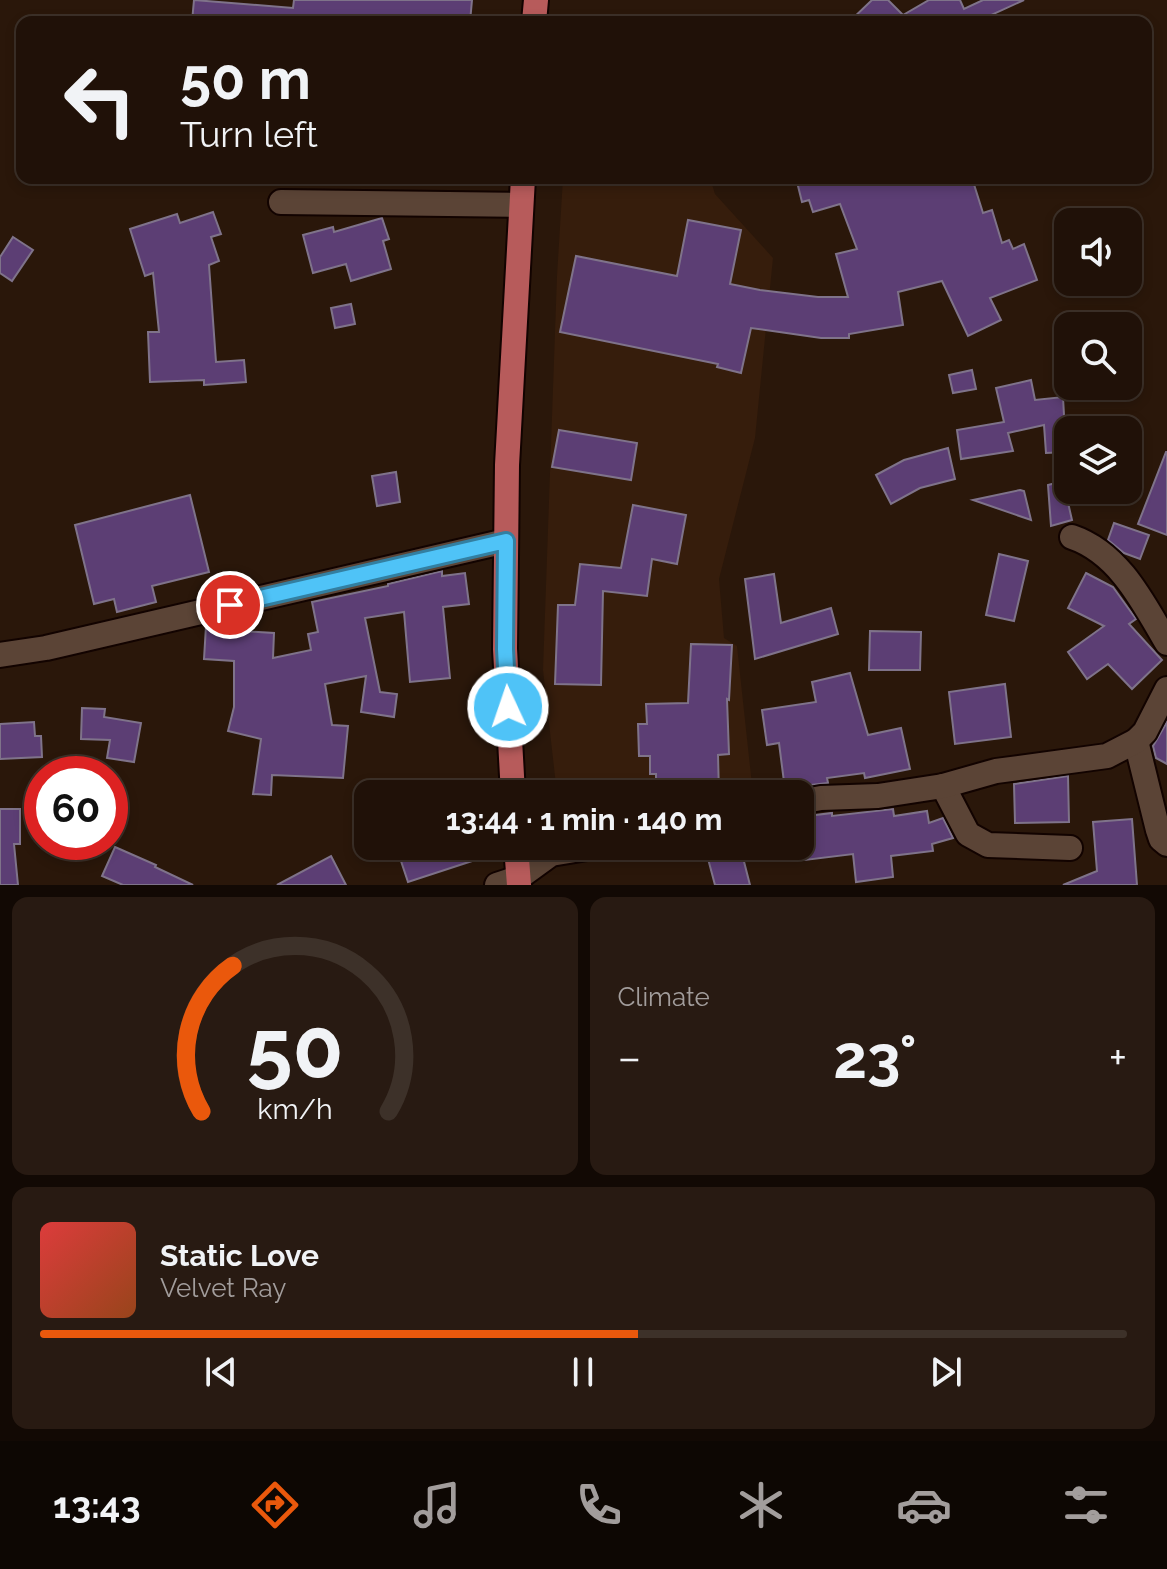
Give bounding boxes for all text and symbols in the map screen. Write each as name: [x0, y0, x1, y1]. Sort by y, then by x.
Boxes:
text: 50 m: [180, 46, 311, 112]
icon: left: [48, 48, 152, 152]
text: Turn left: [180, 113, 318, 155]
map controls: [1054, 208, 1142, 504]
button: sound: [1054, 208, 1142, 296]
button: search: [1054, 312, 1142, 400]
button: layers: [1054, 416, 1142, 504]
pin: [196, 571, 264, 639]
icon: arrive: [208, 583, 252, 627]
position arrow: [466, 665, 550, 749]
speed limit sign: 60: [24, 756, 128, 860]
text: 13:44 · 1 min · 140 m: [446, 802, 722, 837]
text: Climate: [618, 982, 710, 1012]
text: 50: [246, 1000, 343, 1097]
text: 23°: [833, 1022, 917, 1092]
text: −: [618, 1032, 641, 1083]
text: +: [1109, 1032, 1127, 1083]
text: km/h: [257, 1092, 332, 1126]
text: Static Love: [160, 1238, 319, 1273]
text: Velvet Ray: [160, 1273, 286, 1303]
icon: previous: [199, 1350, 243, 1394]
icon: pause: [561, 1350, 605, 1394]
icon: next: [924, 1350, 968, 1394]
icon: directions: [247, 1477, 303, 1533]
icon: music: [409, 1477, 465, 1533]
icon: phone: [571, 1477, 627, 1533]
icon: climate: [733, 1477, 789, 1533]
icon: car: [896, 1477, 952, 1533]
icon: filters: [1058, 1477, 1114, 1533]
text: 13:43: [53, 1484, 141, 1526]

